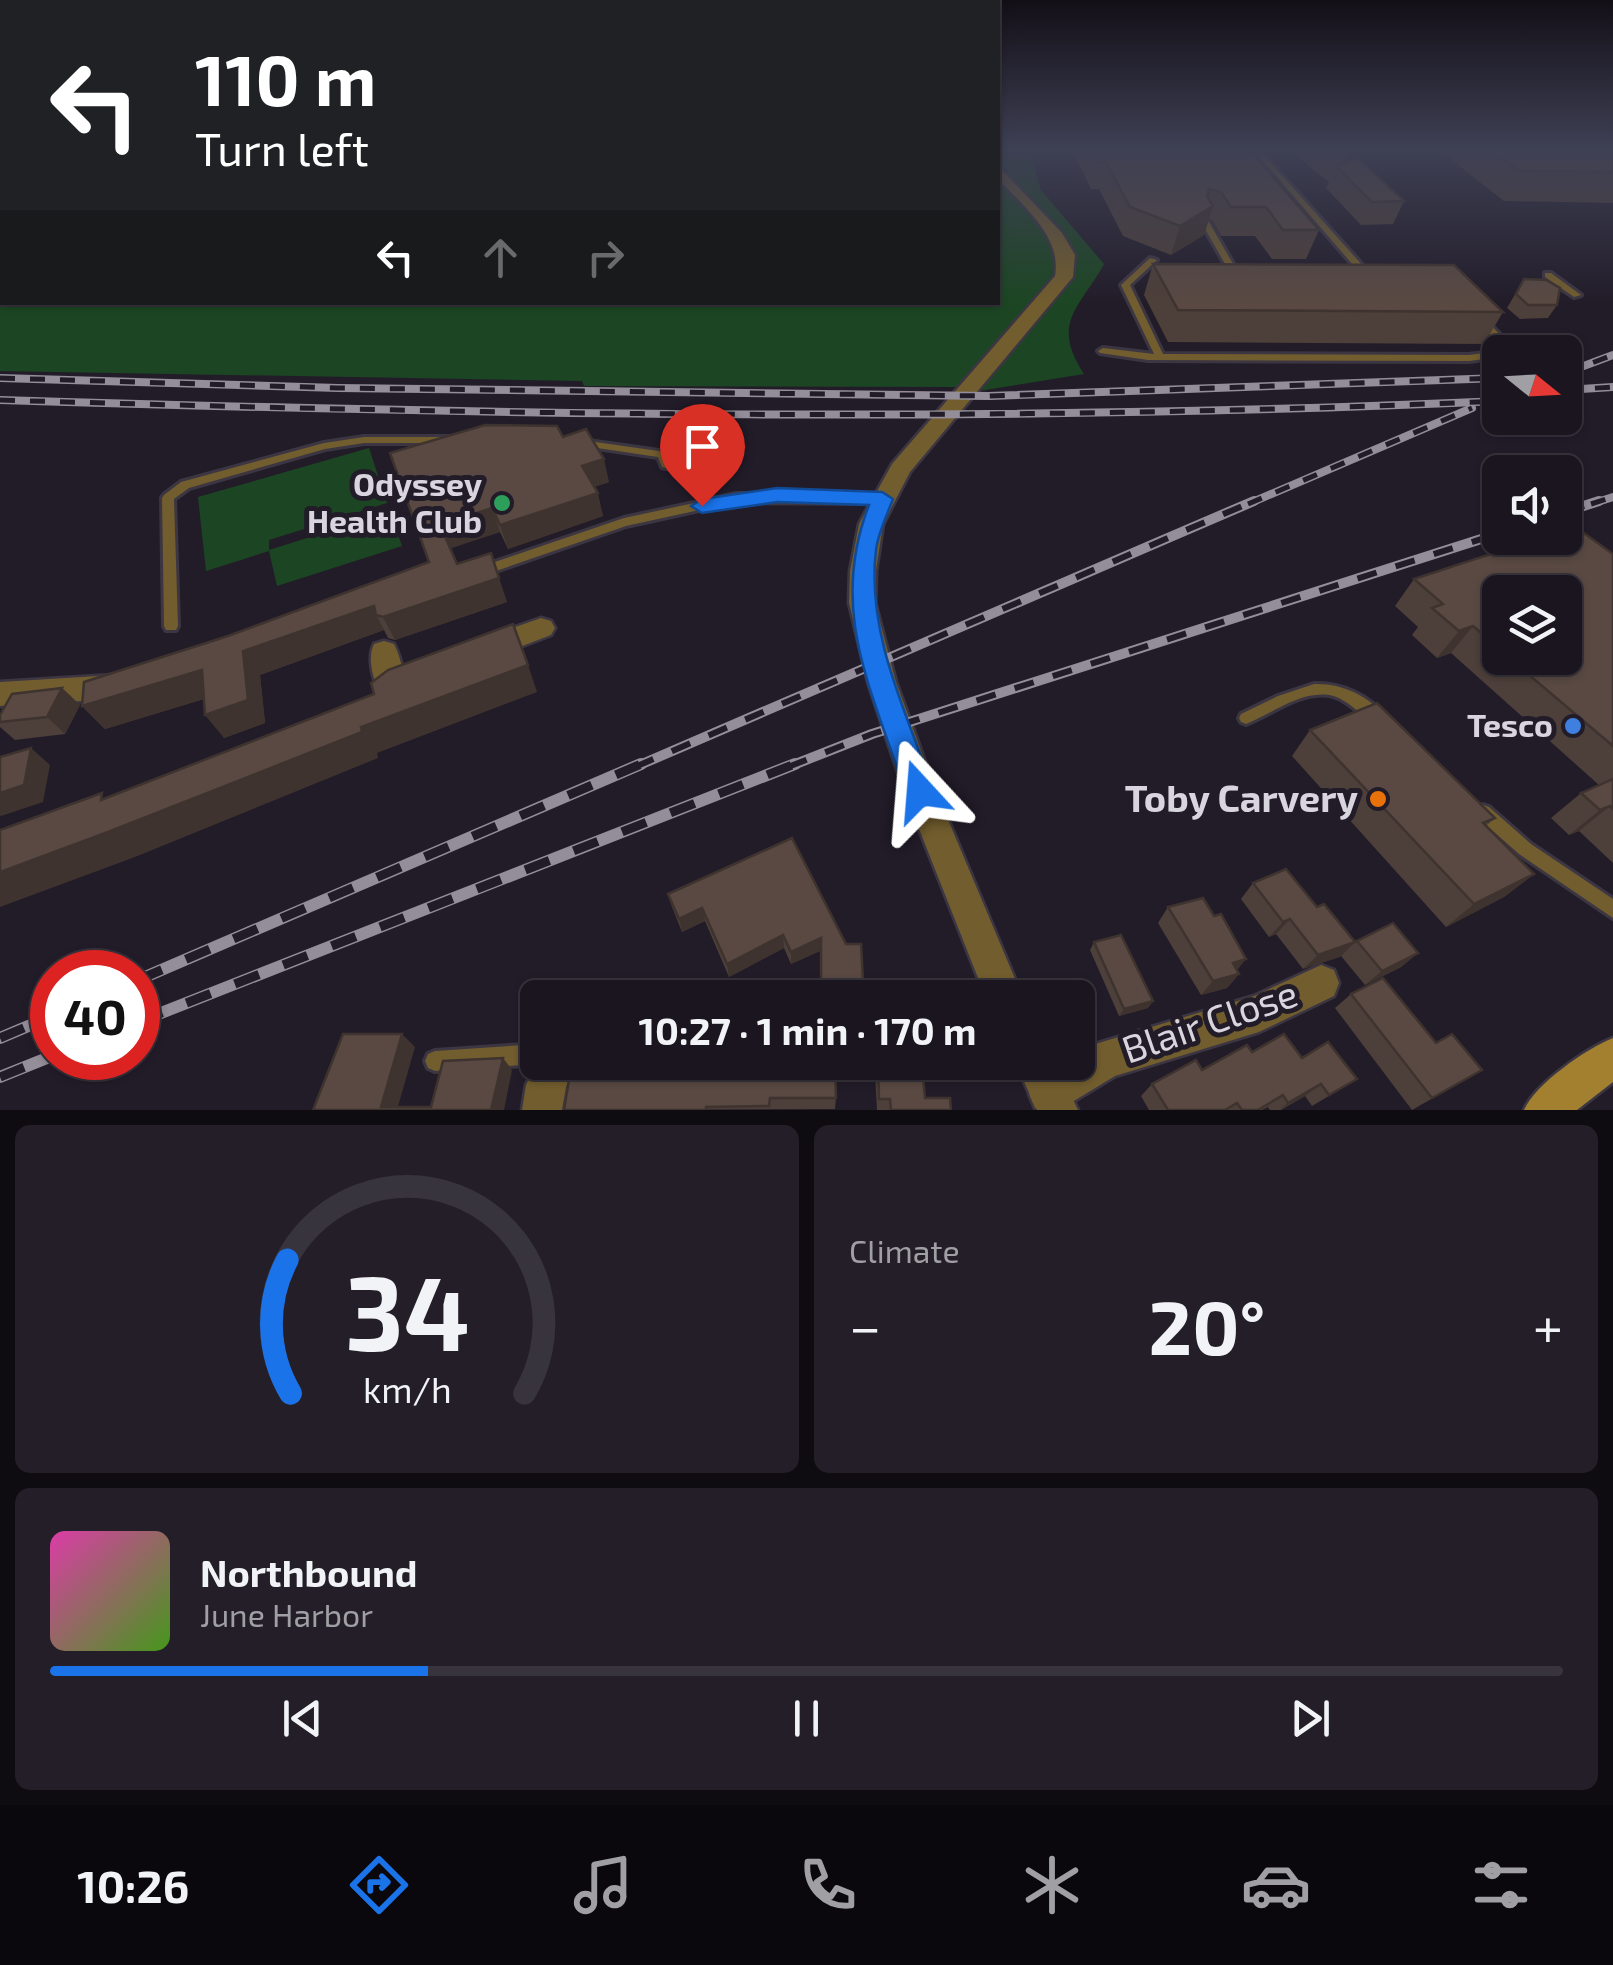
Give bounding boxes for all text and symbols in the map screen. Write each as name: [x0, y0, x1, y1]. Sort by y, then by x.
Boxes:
text: 110 m: [195, 36, 376, 120]
icon: left: [30, 40, 160, 170]
text: Turn left: [195, 121, 369, 175]
icon: left: [368, 230, 423, 285]
icon: ahead: [473, 230, 528, 285]
icon: right: [578, 230, 633, 285]
north arrow: [1482, 335, 1582, 435]
map controls: [1482, 335, 1582, 675]
pin: [660, 404, 745, 507]
icon: arrive: [675, 419, 730, 474]
button: sound: [1482, 455, 1582, 555]
place label: Odyssey Health Club: [307, 464, 482, 539]
marker: Odyssey Health Club: [491, 492, 513, 514]
button: layers: [1482, 575, 1582, 675]
place label: Tesco: [1467, 705, 1553, 743]
marker: Tesco: [1562, 715, 1584, 737]
position arrow: [868, 739, 972, 843]
place label: Toby Carvery: [1125, 774, 1358, 820]
marker: Toby Carvery: [1367, 788, 1389, 810]
speed limit sign: 40: [30, 950, 160, 1080]
street label: Blair Close: [1116, 969, 1303, 1072]
text: 10:27 · 1 min · 170 m: [639, 1007, 976, 1053]
text: Climate: [849, 1231, 960, 1269]
text: 34: [344, 1247, 470, 1372]
text: 20°: [1149, 1280, 1265, 1370]
text: −: [849, 1292, 881, 1358]
text: +: [1533, 1292, 1563, 1358]
text: km/h: [363, 1367, 451, 1410]
text: Northbound: [200, 1549, 418, 1595]
text: June Harbor: [200, 1595, 373, 1633]
icon: previous: [275, 1691, 330, 1746]
icon: pause: [779, 1691, 834, 1746]
icon: next: [1283, 1691, 1338, 1746]
icon: directions: [344, 1850, 414, 1920]
icon: music: [568, 1850, 638, 1920]
icon: phone: [793, 1850, 863, 1920]
icon: climate: [1017, 1850, 1087, 1920]
icon: car: [1241, 1850, 1311, 1920]
icon: filters: [1466, 1850, 1536, 1920]
text: 10:26: [77, 1858, 189, 1912]

